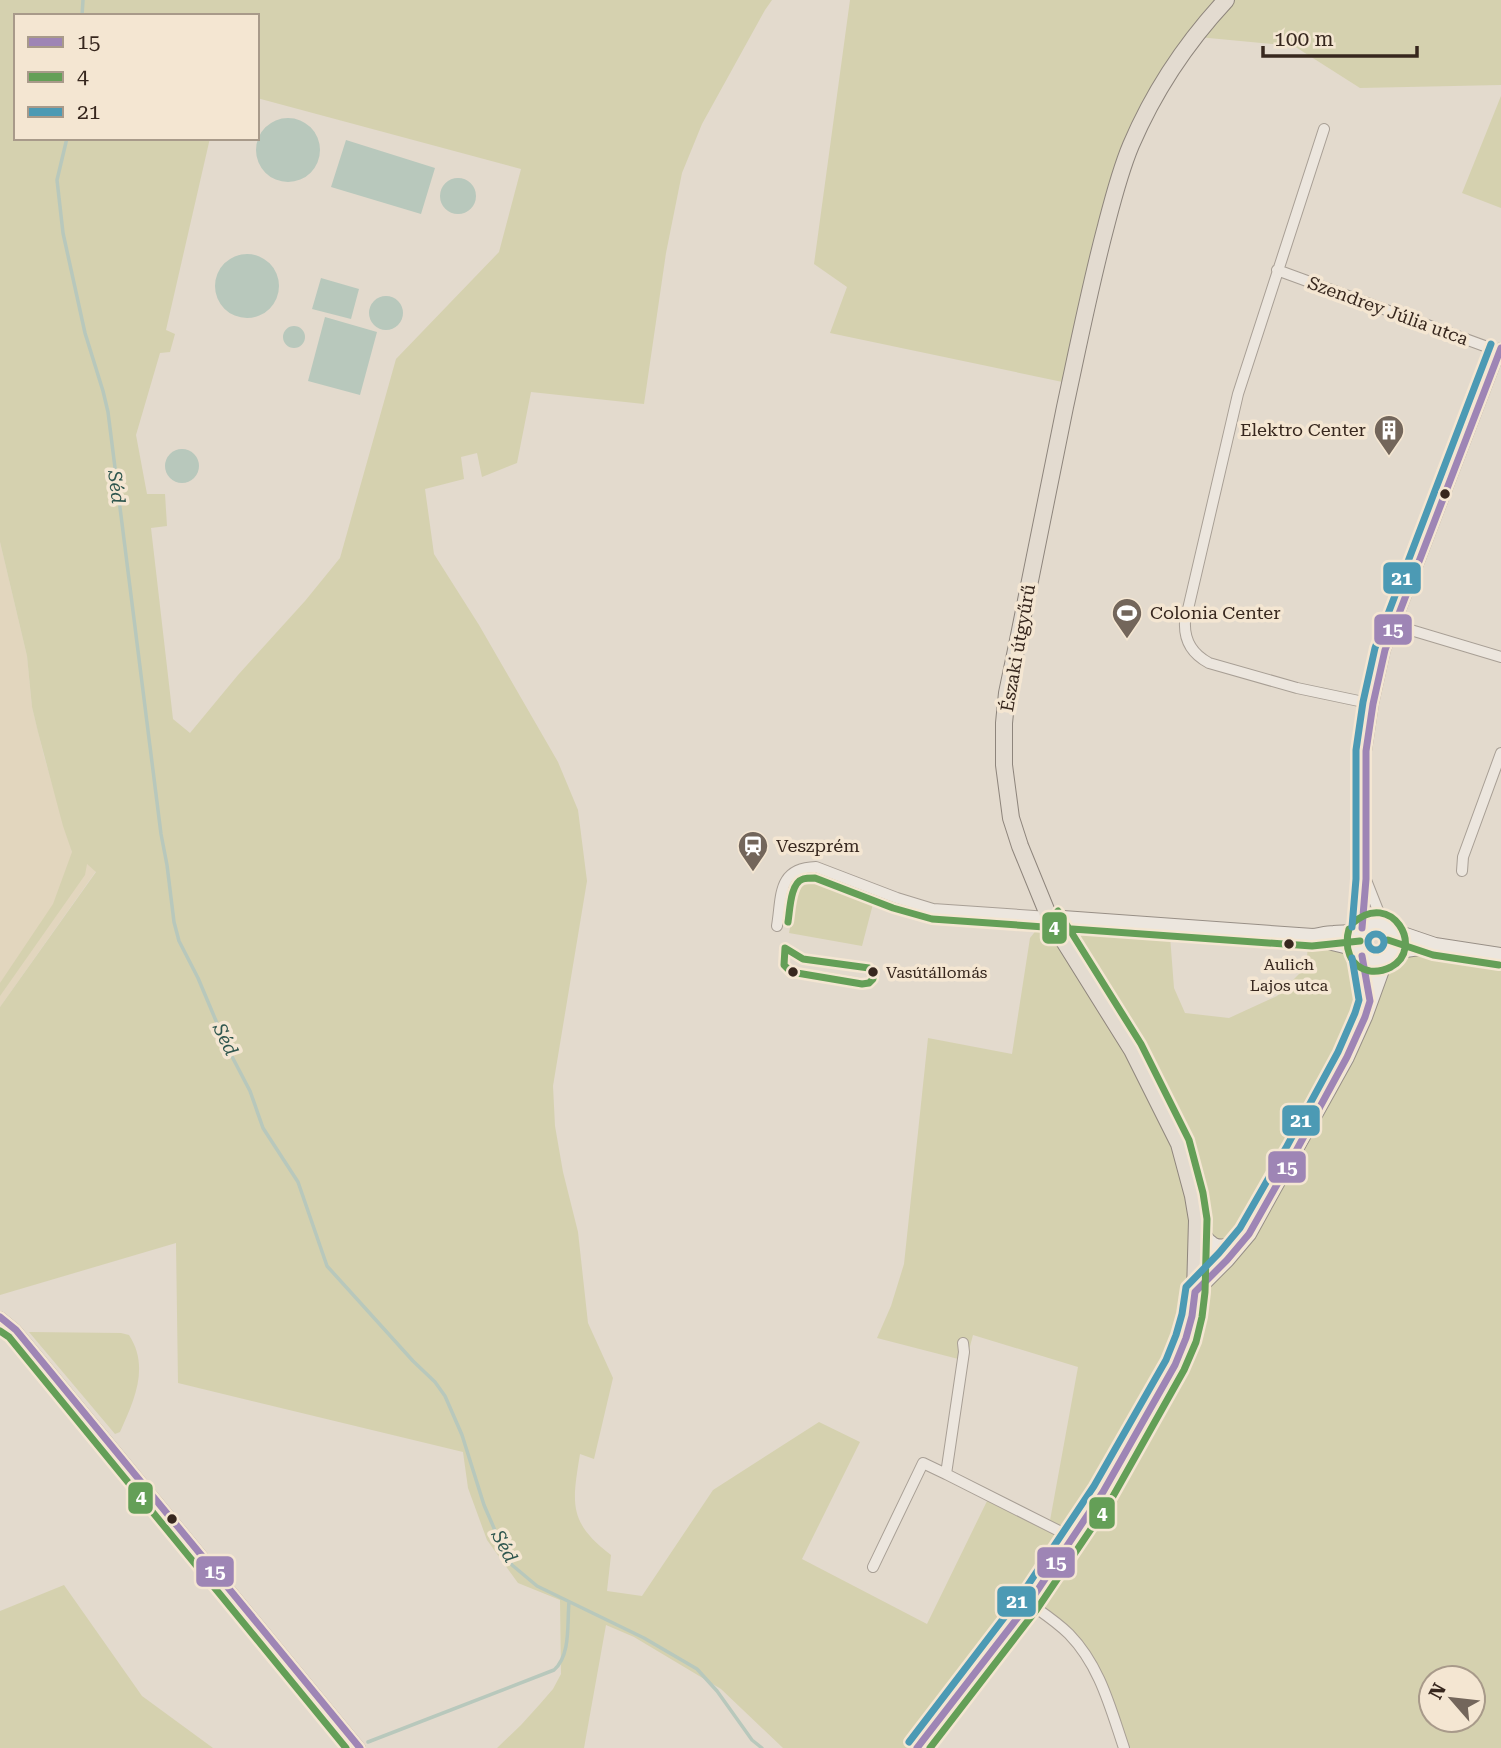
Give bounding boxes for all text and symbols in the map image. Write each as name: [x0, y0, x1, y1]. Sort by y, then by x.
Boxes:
legend: [14, 14, 259, 140]
scale bar: [1263, 14, 1417, 58]
text: 100 m: [1274, 27, 1334, 51]
text: 15: [77, 30, 101, 54]
text: 4: [77, 65, 89, 89]
text: 21: [77, 100, 101, 124]
street label: Szendrey Júlia utca: [1305, 272, 1471, 349]
building icon: Elektro Center: [1372, 413, 1406, 457]
place label: Elektro Center: [1240, 419, 1366, 440]
water label: Séd: [103, 468, 130, 505]
unlabelled marker: [1438, 487, 1452, 501]
line badge: 21: [1382, 561, 1422, 595]
text: 21: [1391, 567, 1413, 590]
street label: Északi útgyűrű: [996, 583, 1039, 713]
sports icon: Colonia Center: [1110, 596, 1144, 640]
place label: Colonia Center: [1150, 602, 1281, 623]
line badge: 15: [1373, 613, 1413, 646]
text: 15: [1382, 618, 1404, 641]
station icon: Veszprém: [736, 829, 770, 873]
place label: Veszprém: [776, 835, 860, 856]
line badge: 4: [1041, 911, 1068, 945]
text: 4: [1049, 916, 1060, 939]
marker: Aulich Lajos utca: [1282, 937, 1296, 951]
place label: Aulich Lajos utca: [1250, 955, 1329, 995]
place label: Vasútállomás: [886, 963, 988, 982]
unlabelled marker: [786, 965, 800, 979]
marker: Vasútállomás: [866, 965, 880, 979]
water label: Séd: [207, 1018, 243, 1059]
line badge: 21: [1281, 1104, 1321, 1137]
text: 21: [1290, 1109, 1312, 1132]
line badge: 15: [1267, 1150, 1307, 1184]
text: 15: [1276, 1156, 1298, 1179]
line badge: 4: [127, 1481, 154, 1515]
text: 4: [136, 1486, 147, 1509]
line badge: 4: [1088, 1496, 1116, 1530]
text: 4: [1097, 1502, 1108, 1525]
unlabelled marker: [165, 1512, 179, 1526]
water label: Séd: [486, 1525, 523, 1566]
line badge: 15: [1036, 1546, 1076, 1579]
text: 15: [1045, 1551, 1067, 1574]
line badge: 15: [195, 1555, 235, 1588]
text: 15: [204, 1560, 226, 1583]
line badge: 21: [996, 1585, 1037, 1618]
text: 21: [1006, 1590, 1028, 1613]
north arrow: [1417, 1664, 1487, 1734]
text: N: [1424, 1679, 1451, 1703]

